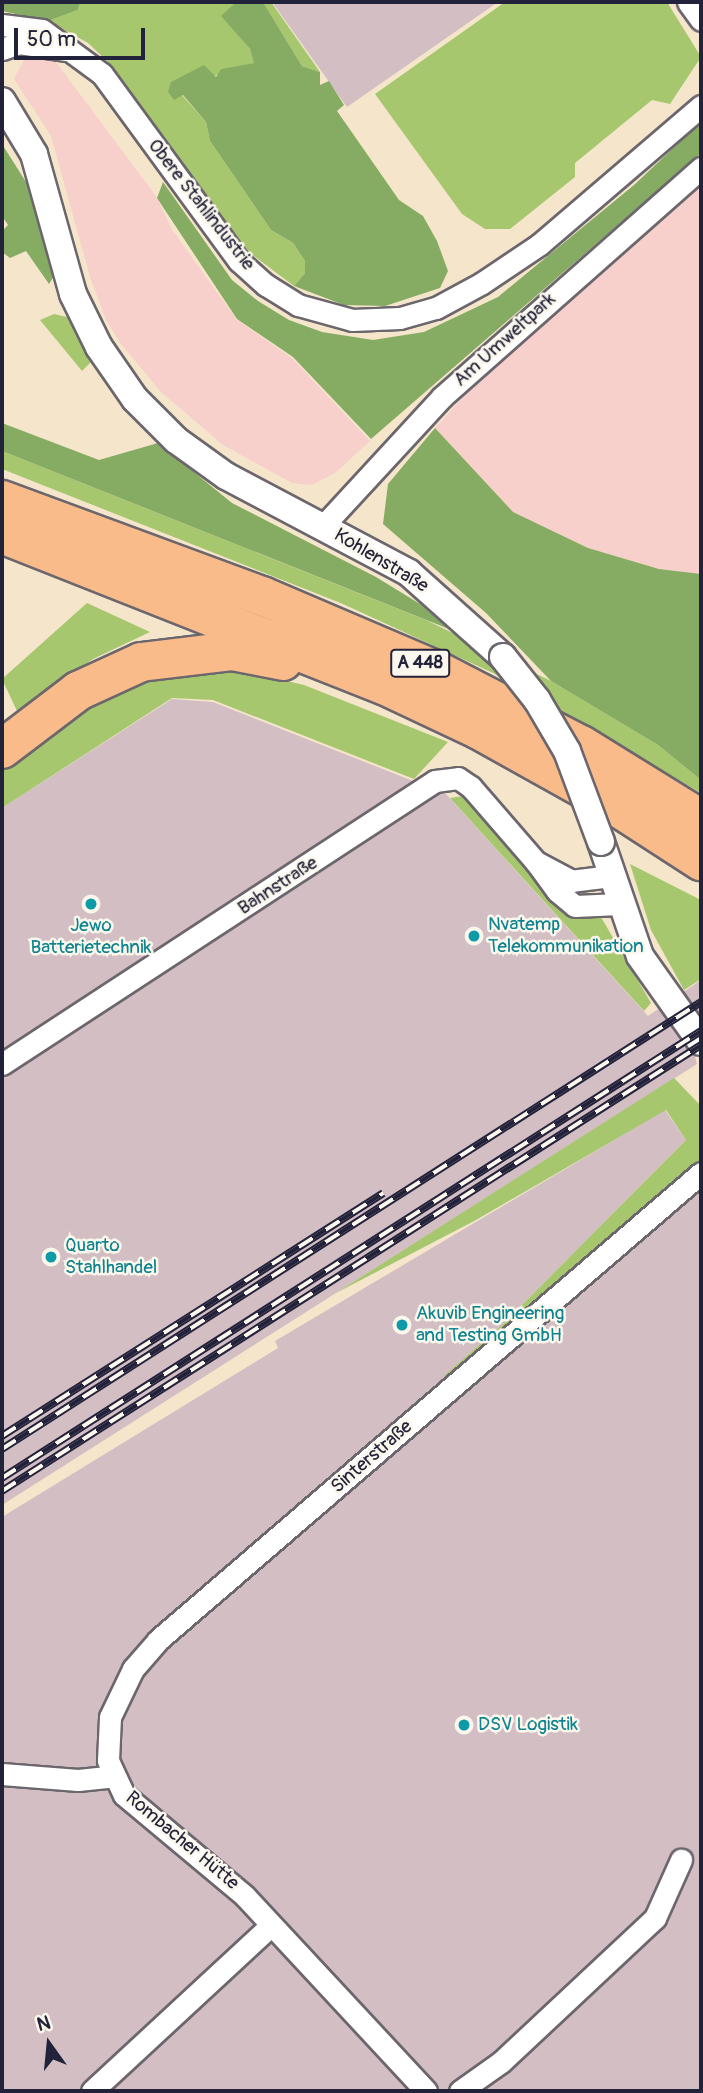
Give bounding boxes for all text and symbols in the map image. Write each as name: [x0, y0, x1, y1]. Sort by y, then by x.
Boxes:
scale bar: [18, 14, 149, 58]
text: 50 m: [27, 26, 76, 53]
street label: Obere Stahlindustrie: [143, 135, 259, 275]
street label: Am Umweltpark: [449, 288, 561, 392]
street label: Kohlenstraße: [330, 524, 432, 598]
road number: A 448: [388, 648, 452, 678]
street label: Bahnstraße: [234, 852, 322, 920]
marker: Jewo Batterietechnik: [83, 896, 99, 912]
place label: Nvatemp Telekommunikation: [488, 914, 644, 958]
place label: Jewo Batterietechnik: [31, 915, 151, 959]
marker: Nvatemp Telekommunikation: [466, 928, 482, 944]
place label: Quarto Stahlhandel: [65, 1235, 157, 1279]
marker: Quarto Stahlhandel: [43, 1249, 59, 1265]
place label: Akuvib Engineering and Testing GmbH: [416, 1303, 564, 1347]
marker: Akuvib Engineering and Testing GmbH: [394, 1317, 410, 1333]
street label: Sinterstraße: [327, 1416, 417, 1498]
place label: DSV Logistik: [478, 1714, 578, 1736]
marker: DSV Logistik: [456, 1717, 472, 1733]
street label: Rombacher Hütte: [121, 1787, 243, 1895]
north arrow: [14, 2009, 84, 2079]
text: N: [34, 2010, 53, 2037]

